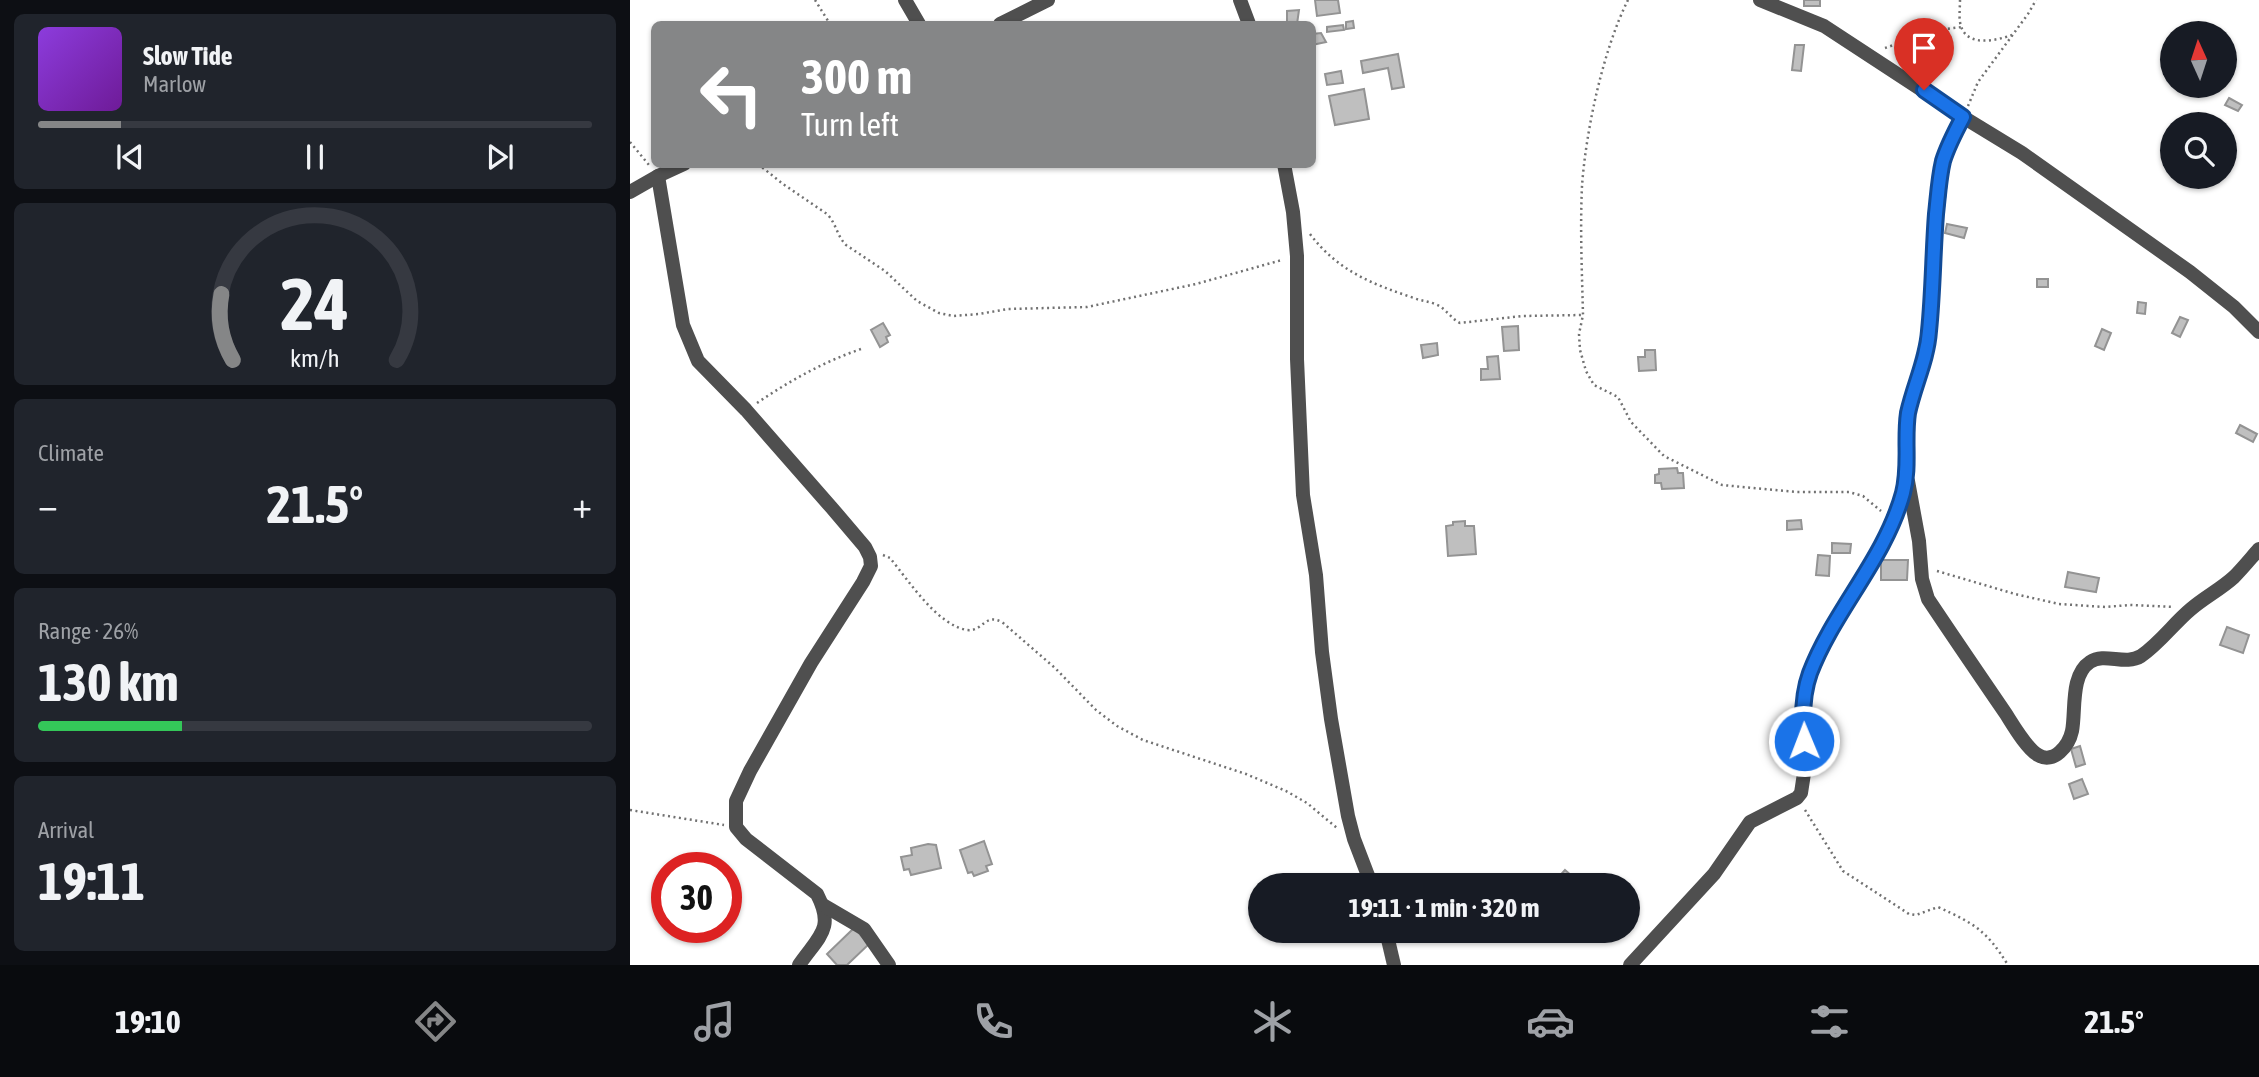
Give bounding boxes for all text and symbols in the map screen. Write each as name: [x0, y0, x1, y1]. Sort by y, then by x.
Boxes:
pin: [1894, 18, 1954, 90]
north arrow: [2160, 21, 2236, 98]
map controls: [2160, 21, 2237, 189]
icon: arrive: [1905, 29, 1943, 67]
text: Slow Tide: [143, 41, 233, 71]
text: 300 m: [801, 48, 912, 104]
icon: left: [686, 49, 777, 140]
text: Marlow: [143, 71, 206, 97]
text: Turn left: [801, 106, 899, 143]
button: search: [2160, 112, 2237, 189]
icon: previous: [111, 138, 149, 176]
icon: pause: [296, 138, 334, 176]
icon: next: [481, 138, 519, 176]
text: 24: [281, 262, 349, 345]
text: km/h: [290, 344, 340, 372]
text: Climate: [38, 440, 104, 466]
text: 21.5°: [267, 474, 363, 534]
text: −: [38, 483, 58, 526]
text: +: [572, 483, 592, 526]
text: Range · 26%: [38, 618, 138, 644]
text: 130 km: [38, 652, 179, 712]
position arrow: [1767, 704, 1841, 778]
text: Arrival: [38, 817, 94, 843]
text: 19:11: [38, 851, 145, 911]
speed limit sign: 30: [651, 852, 742, 943]
text: 19:11 · 1 min · 320 m: [1349, 893, 1539, 923]
icon: directions: [411, 997, 460, 1046]
icon: music: [690, 997, 739, 1046]
icon: phone: [969, 997, 1018, 1046]
icon: climate: [1248, 997, 1297, 1046]
icon: car: [1526, 997, 1575, 1046]
icon: filters: [1805, 997, 1854, 1046]
text: 19:10: [115, 1003, 181, 1040]
text: 21.5°: [2084, 1003, 2144, 1040]

